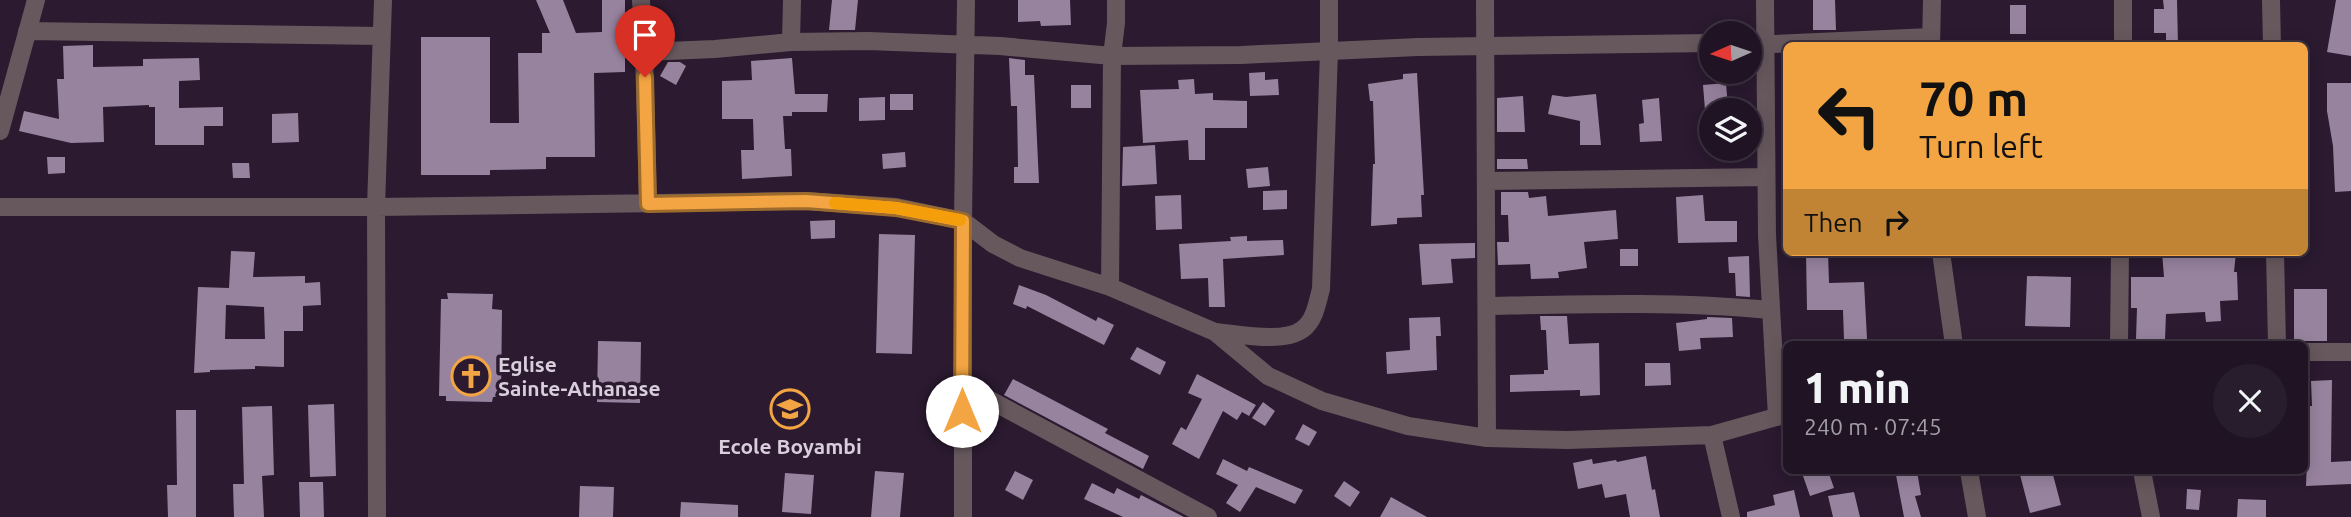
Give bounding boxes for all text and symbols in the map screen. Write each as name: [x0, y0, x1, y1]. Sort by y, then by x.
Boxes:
pin: [615, 5, 675, 77]
icon: arrive: [626, 16, 664, 54]
north arrow: [1699, 21, 1762, 84]
map controls: [1699, 21, 1762, 161]
icon: left: [1804, 70, 1895, 161]
text: 70 m: [1919, 70, 2028, 125]
button: layers: [1699, 98, 1762, 161]
text: Turn left: [1919, 128, 2043, 164]
icon: right: [1877, 203, 1915, 241]
text: Then: [1804, 208, 1863, 237]
place label: Eglise Sainte-Athanase: [498, 352, 661, 400]
church icon: Eglise Sainte-Athanase: [450, 355, 492, 397]
text: 1 min: [1804, 364, 1911, 411]
button: close: [2213, 364, 2287, 438]
position arrow: [925, 374, 999, 448]
school or university icon: Ecole Boyambi: [769, 388, 811, 430]
text: 240 m · 07:45: [1804, 414, 1942, 439]
place label: Ecole Boyambi: [718, 434, 862, 458]

